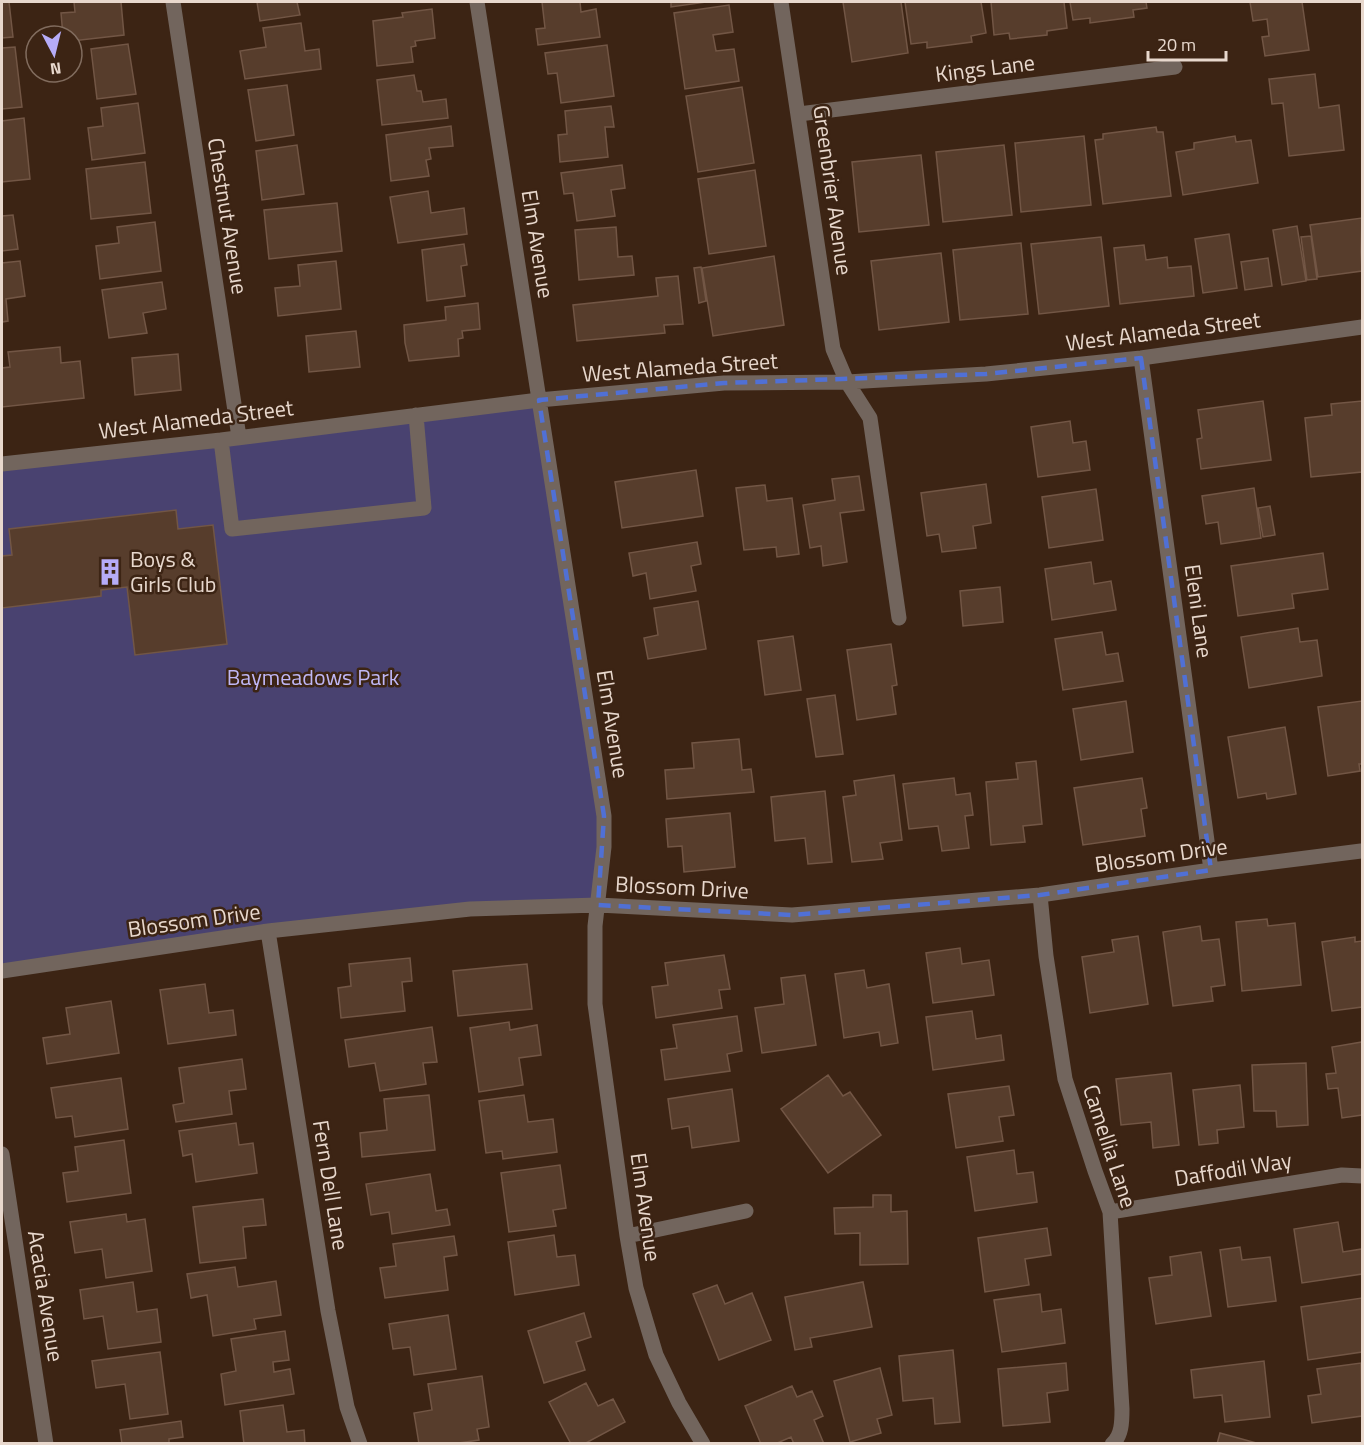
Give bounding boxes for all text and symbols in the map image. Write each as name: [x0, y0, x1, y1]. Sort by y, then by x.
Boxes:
north arrow: [24, 24, 84, 84]
scale bar: [1148, 24, 1226, 62]
text: 20 m: [1157, 31, 1196, 58]
street label: Kings Lane: [933, 45, 1037, 91]
text: N: [49, 56, 63, 81]
street label: Greenbrier Avenue: [804, 103, 862, 277]
street label: Chestnut Avenue: [199, 135, 257, 297]
street label: Elm Avenue: [513, 187, 563, 301]
street label: West Alameda Street: [1064, 302, 1263, 360]
street label: West Alameda Street: [581, 343, 779, 391]
street label: West Alameda Street: [97, 390, 296, 448]
place label: Boys & Girls Club: [130, 542, 216, 601]
building icon: Boys & Girls Club: [95, 557, 125, 587]
street label: Eleni Lane: [1176, 562, 1222, 660]
park label: Baymeadows Park: [227, 660, 400, 694]
street label: Elm Avenue: [588, 667, 638, 781]
street label: Blossom Drive: [1092, 829, 1230, 881]
street label: Blossom Drive: [614, 867, 750, 907]
street label: Blossom Drive: [125, 894, 263, 946]
street label: Camellia Lane: [1074, 1080, 1146, 1212]
street label: Fern Dell Lane: [304, 1117, 358, 1253]
street label: Daffodil Way: [1172, 1143, 1294, 1195]
street label: Elm Avenue: [622, 1151, 670, 1263]
street label: Acacia Avenue: [19, 1228, 73, 1364]

